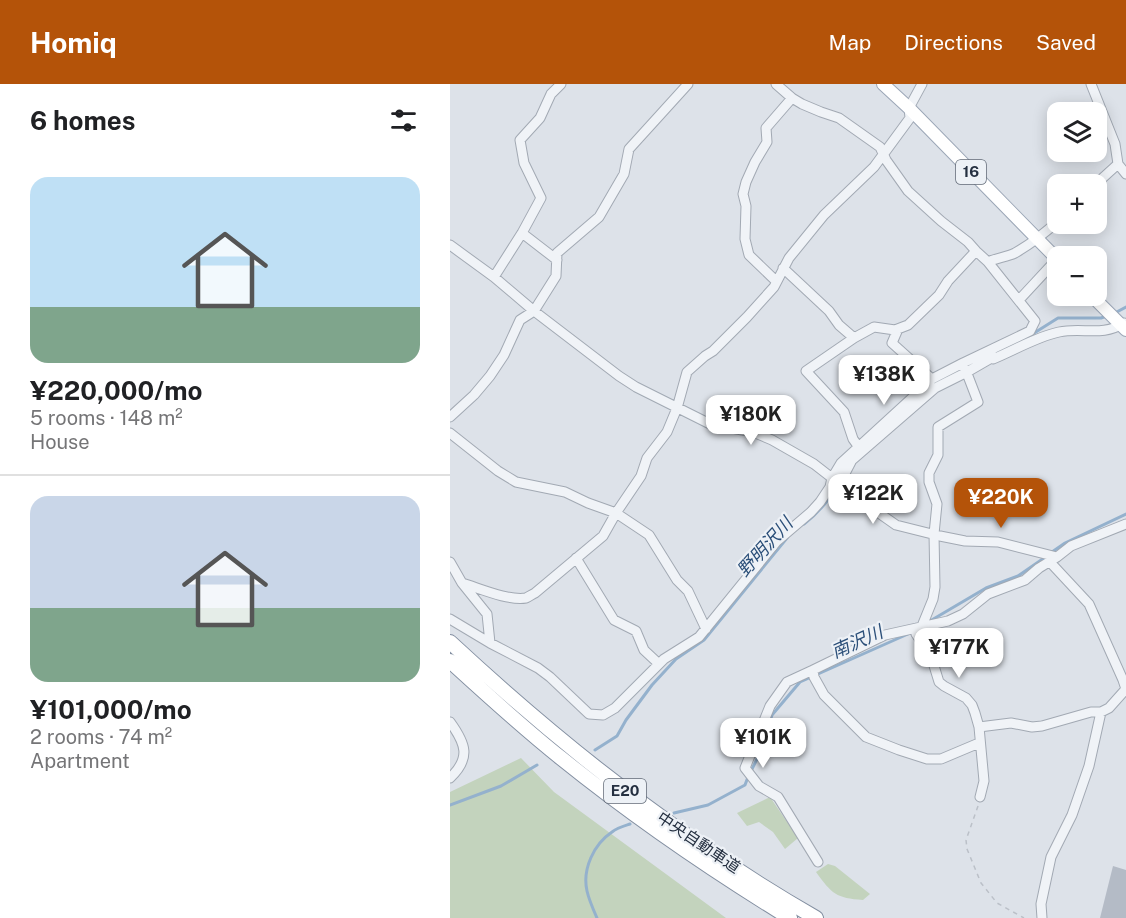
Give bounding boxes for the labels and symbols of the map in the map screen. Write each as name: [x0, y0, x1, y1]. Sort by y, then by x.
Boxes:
road number: 16: [956, 160, 986, 184]
pin: ¥138K: [842, 355, 926, 406]
pin: ¥180K: [709, 395, 793, 446]
pin: ¥122K: [831, 474, 915, 525]
pin: ¥220K: [959, 478, 1043, 529]
water label: 野明沢川: [733, 511, 798, 580]
water label: 南沢川: [828, 620, 888, 662]
pin: ¥177K: [917, 628, 1001, 679]
pin: ¥101K: [721, 718, 805, 769]
road number: E20: [604, 779, 646, 803]
street label: 中央自動車道: [654, 808, 744, 877]

